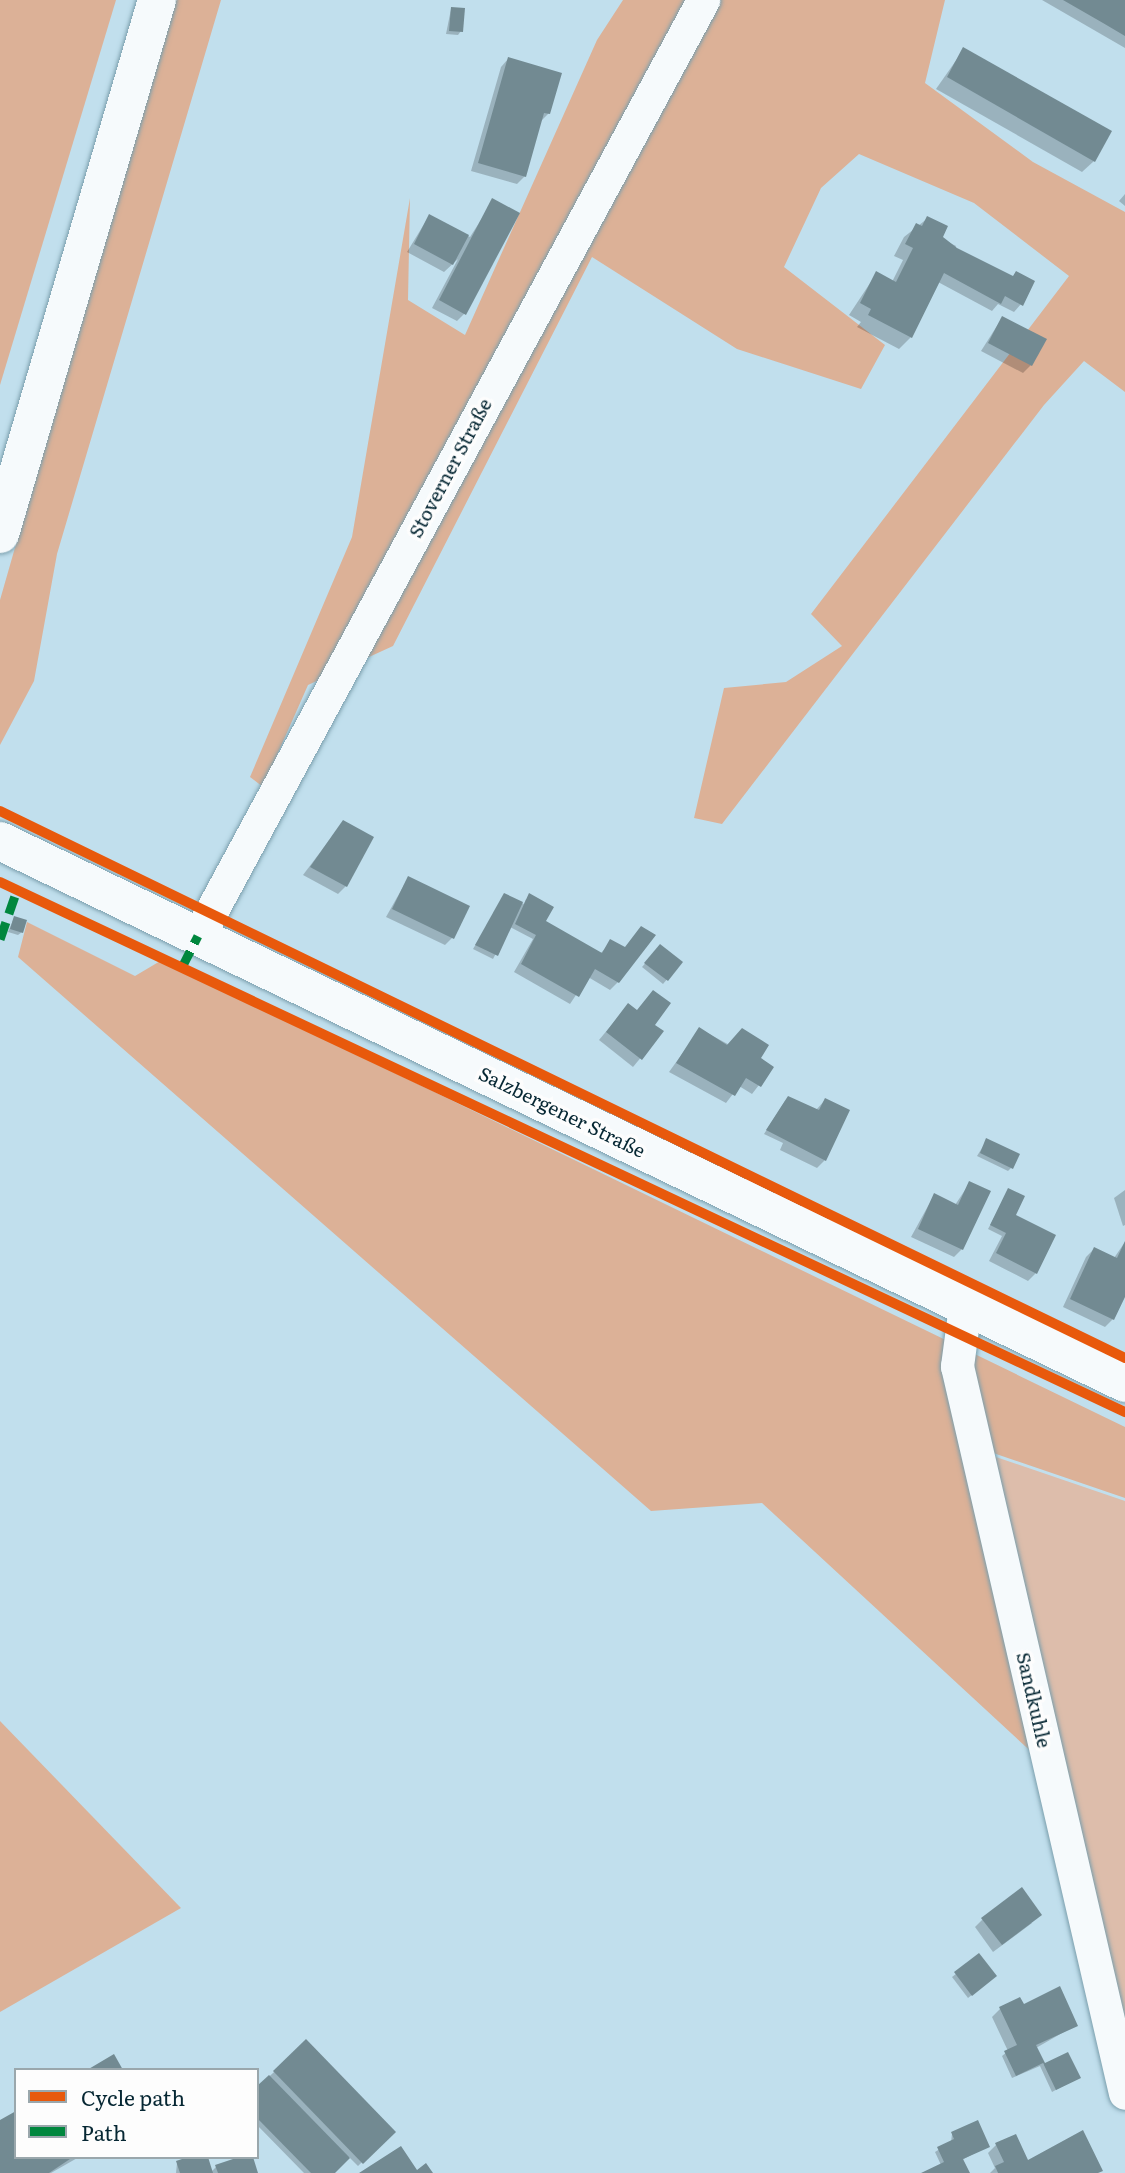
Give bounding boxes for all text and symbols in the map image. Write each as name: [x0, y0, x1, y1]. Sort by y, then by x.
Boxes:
street label: Stoverner Straße: [404, 395, 496, 541]
street label: Salzbergener Straße: [475, 1062, 649, 1162]
street label: Sandkuhle: [1012, 1650, 1056, 1750]
legend: [14, 2068, 259, 2159]
text: Cycle path: [81, 2081, 185, 2112]
text: Path: [81, 2116, 127, 2147]

